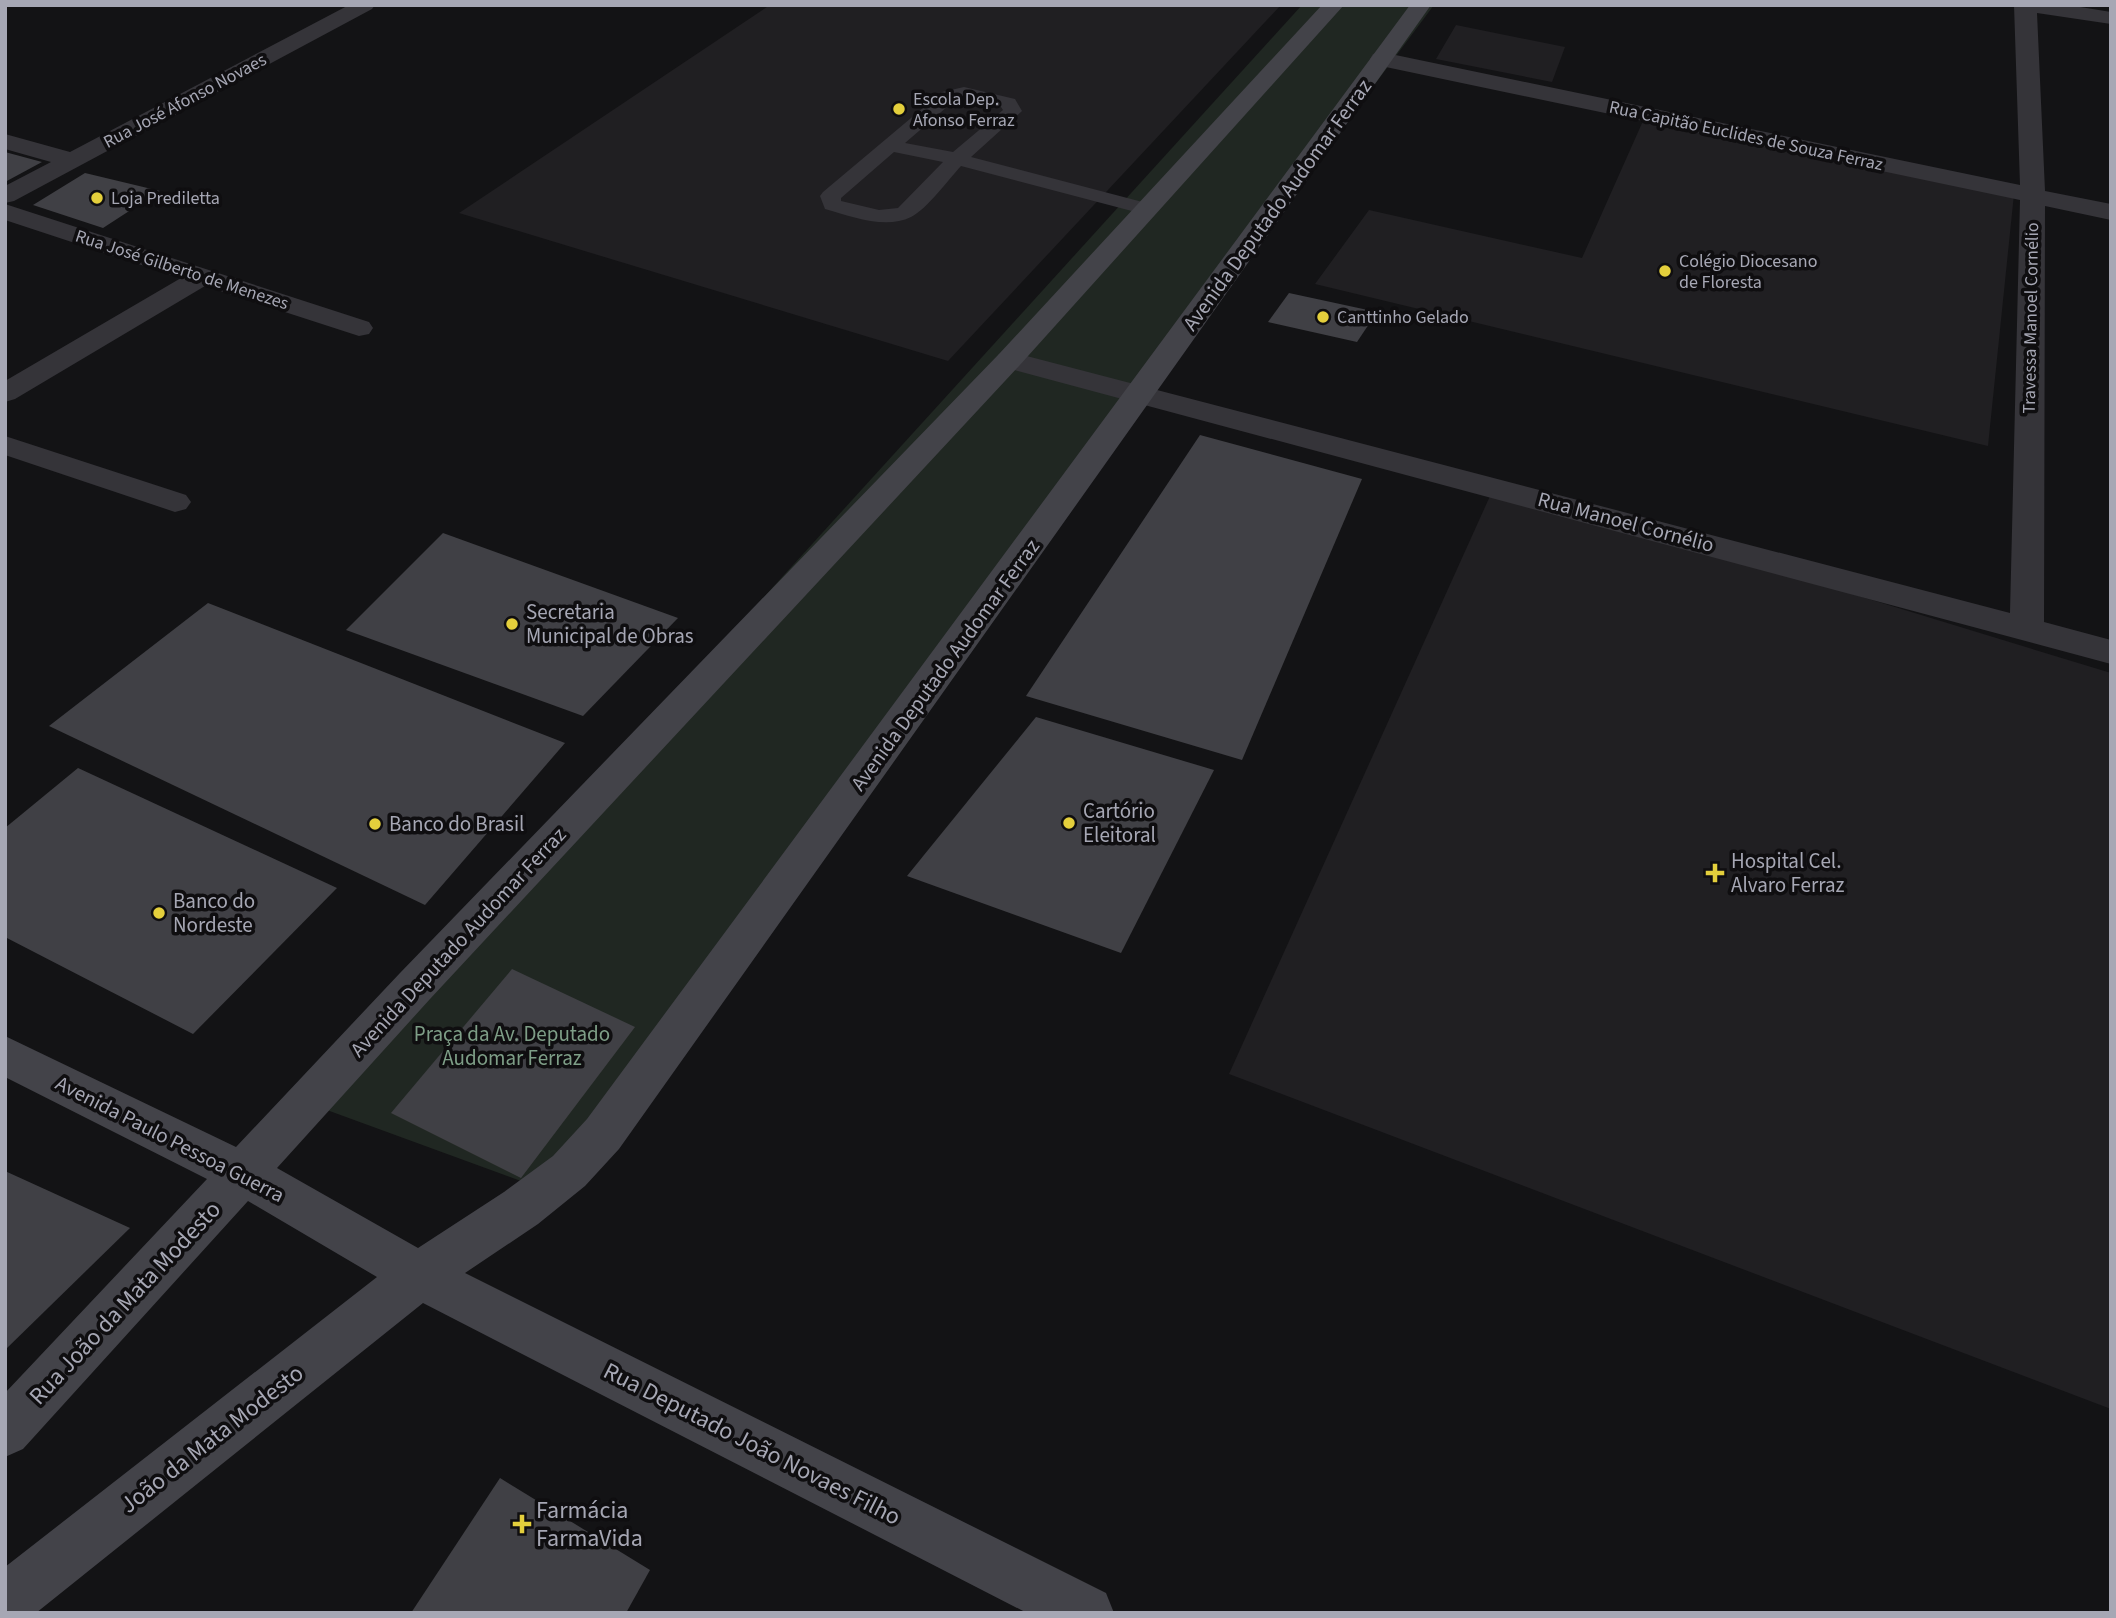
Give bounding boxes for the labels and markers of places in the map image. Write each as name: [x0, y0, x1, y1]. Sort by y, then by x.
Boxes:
place label: Escola Dep. Afonso Ferraz: [913, 87, 1015, 133]
marker: Escola Dep. Afonso Ferraz: [891, 101, 907, 117]
place label: Loja Prediletta: [111, 186, 220, 211]
marker: Loja Prediletta: [89, 190, 105, 206]
place label: Colégio Diocesano de Floresta: [1679, 249, 1817, 295]
marker: Colégio Diocesano de Floresta: [1657, 263, 1673, 279]
place label: Canttinho Gelado: [1337, 305, 1469, 330]
marker: Canttinho Gelado: [1315, 309, 1331, 325]
place label: Secretaria Municipal de Obras: [526, 597, 694, 651]
marker: Secretaria Municipal de Obras: [504, 616, 520, 632]
place label: Cartório Eleitoral: [1083, 796, 1156, 850]
place label: Banco do Brasil: [389, 809, 524, 839]
marker: Cartório Eleitoral: [1061, 815, 1077, 831]
marker: Banco do Brasil: [367, 816, 383, 832]
place label: Hospital Cel. Alvaro Ferraz: [1731, 846, 1845, 900]
marker: Hospital Cel. Alvaro Ferraz: [1705, 863, 1725, 883]
place label: Banco do Nordeste: [173, 886, 255, 940]
marker: Banco do Nordeste: [151, 905, 167, 921]
place label: Farmácia FarmaVida: [536, 1493, 643, 1556]
marker: Farmácia FarmaVida: [514, 1516, 530, 1532]

